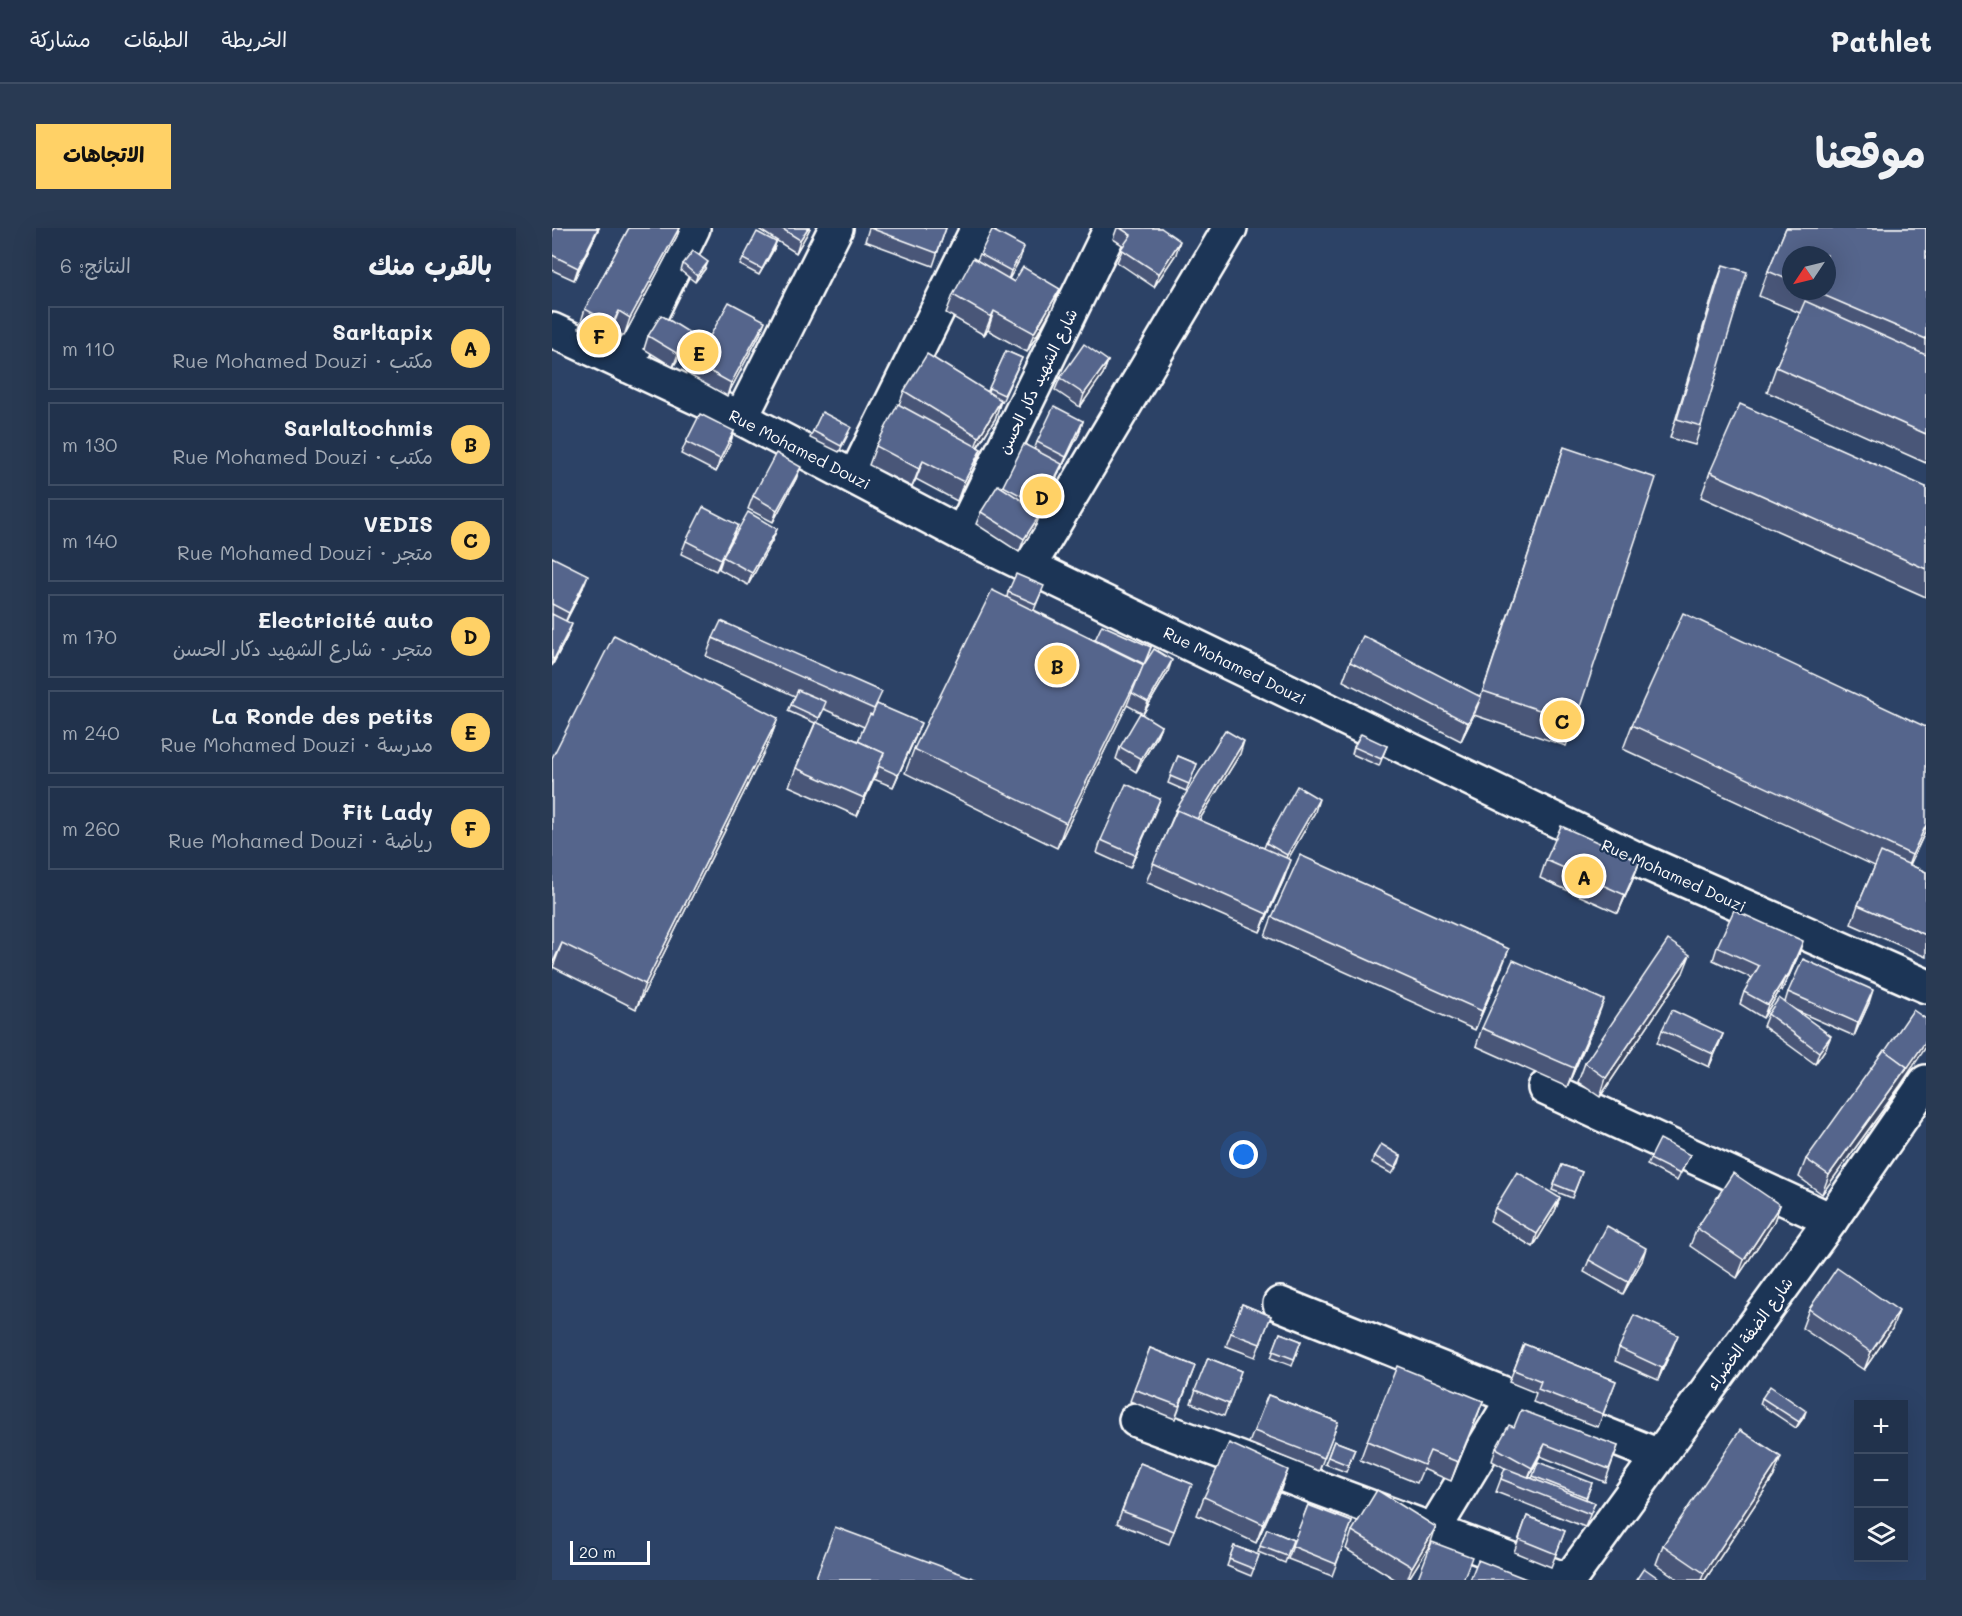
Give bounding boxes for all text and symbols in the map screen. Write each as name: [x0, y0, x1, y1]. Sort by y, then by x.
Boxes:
text: Pathlet: [1830, 23, 1932, 59]
text: مشاركة: [30, 25, 91, 52]
text: الطبقات: [124, 25, 189, 52]
text: الخريطة: [222, 25, 287, 52]
button: الاتجاهات: [36, 124, 171, 189]
text: موقعنا: [1815, 124, 1926, 179]
north arrow: [1782, 246, 1836, 300]
text: بالقرب منك: [369, 248, 492, 282]
text: النتائج: 6: [60, 252, 131, 278]
street label: شارع الشهيد دكار الحسن: [993, 305, 1083, 458]
pin: F: [580, 312, 618, 358]
text: Sarltapix: [332, 317, 433, 346]
pin: E: [680, 330, 718, 374]
text: 110 m: [62, 335, 115, 361]
text: A: [464, 335, 477, 361]
text: مكتب · Rue Mohamed Douzi: [172, 347, 433, 373]
street label: Rue Mohamed Douzi: [726, 404, 874, 494]
text: Sarlaltochmis: [284, 413, 433, 442]
text: 130 m: [62, 431, 117, 457]
text: B: [464, 431, 477, 457]
text: مكتب · Rue Mohamed Douzi: [172, 443, 433, 469]
pin: D: [1022, 474, 1062, 518]
text: VEDIS: [364, 509, 433, 538]
text: 140 m: [62, 527, 117, 553]
text: C: [463, 527, 478, 553]
text: متجر · Rue Mohamed Douzi: [177, 539, 433, 565]
text: Electricité auto: [257, 605, 433, 634]
street label: Rue Mohamed Douzi: [1160, 621, 1310, 709]
text: 170 m: [62, 623, 117, 649]
text: D: [463, 623, 478, 649]
text: متجر · شارع الشهيد دكار الحسن: [173, 635, 433, 661]
pin: B: [1038, 642, 1076, 688]
pin: C: [1542, 698, 1582, 742]
text: La Ronde des petits: [212, 701, 433, 730]
text: 240 m: [62, 719, 120, 745]
text: E: [464, 719, 477, 745]
text: مدرسة · Rue Mohamed Douzi: [160, 731, 433, 757]
text: Fit Lady: [342, 797, 433, 826]
text: 260 m: [62, 815, 120, 841]
text: F: [464, 815, 477, 841]
text: رياضة · Rue Mohamed Douzi: [168, 827, 433, 853]
street label: Rue Mohamed Douzi: [1598, 834, 1750, 916]
pin: A: [1564, 854, 1604, 898]
your location: [1229, 1140, 1258, 1169]
street label: شارع الضفة الخضراء: [1701, 1272, 1799, 1395]
map controls: [1854, 1400, 1908, 1562]
button: +: [1854, 1400, 1908, 1454]
button: −: [1854, 1454, 1908, 1508]
button: layers: [1854, 1508, 1908, 1562]
scale bar: [570, 1538, 650, 1566]
text: 20 m: [579, 1541, 616, 1562]

